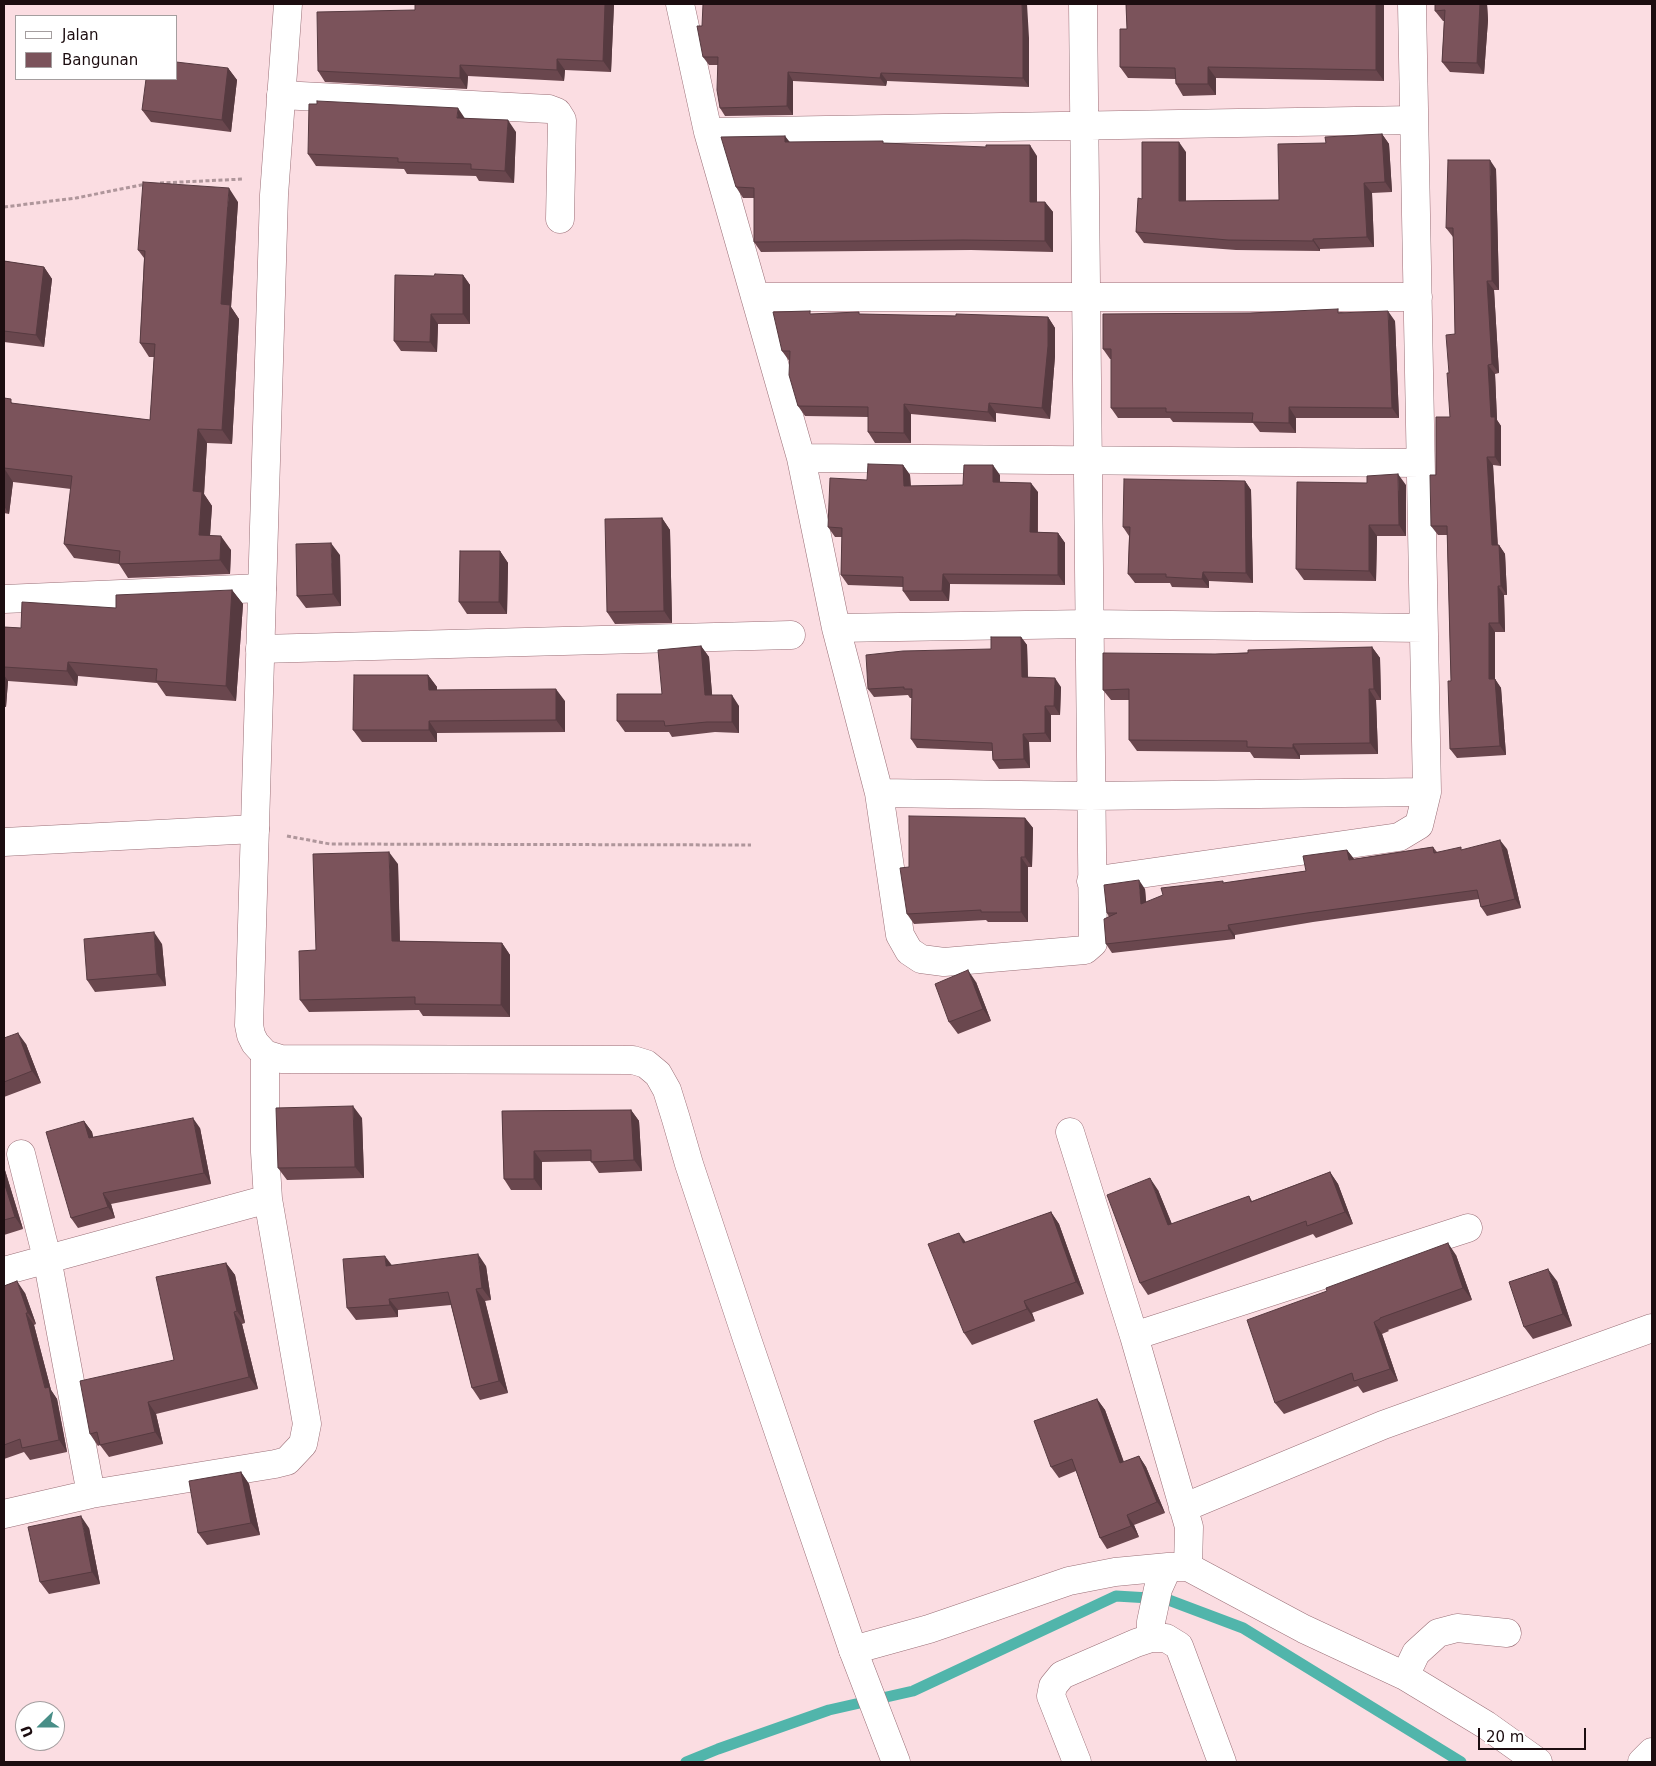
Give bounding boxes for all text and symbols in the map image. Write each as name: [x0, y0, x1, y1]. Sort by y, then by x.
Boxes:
legend: [15, 15, 178, 80]
text: Jalan: [62, 26, 98, 44]
text: Bangunan: [62, 51, 138, 69]
north arrow: [15, 1701, 65, 1751]
scale bar: [1481, 1718, 1588, 1750]
text: U: [17, 1723, 37, 1740]
text: 20 m: [1486, 1728, 1524, 1746]

